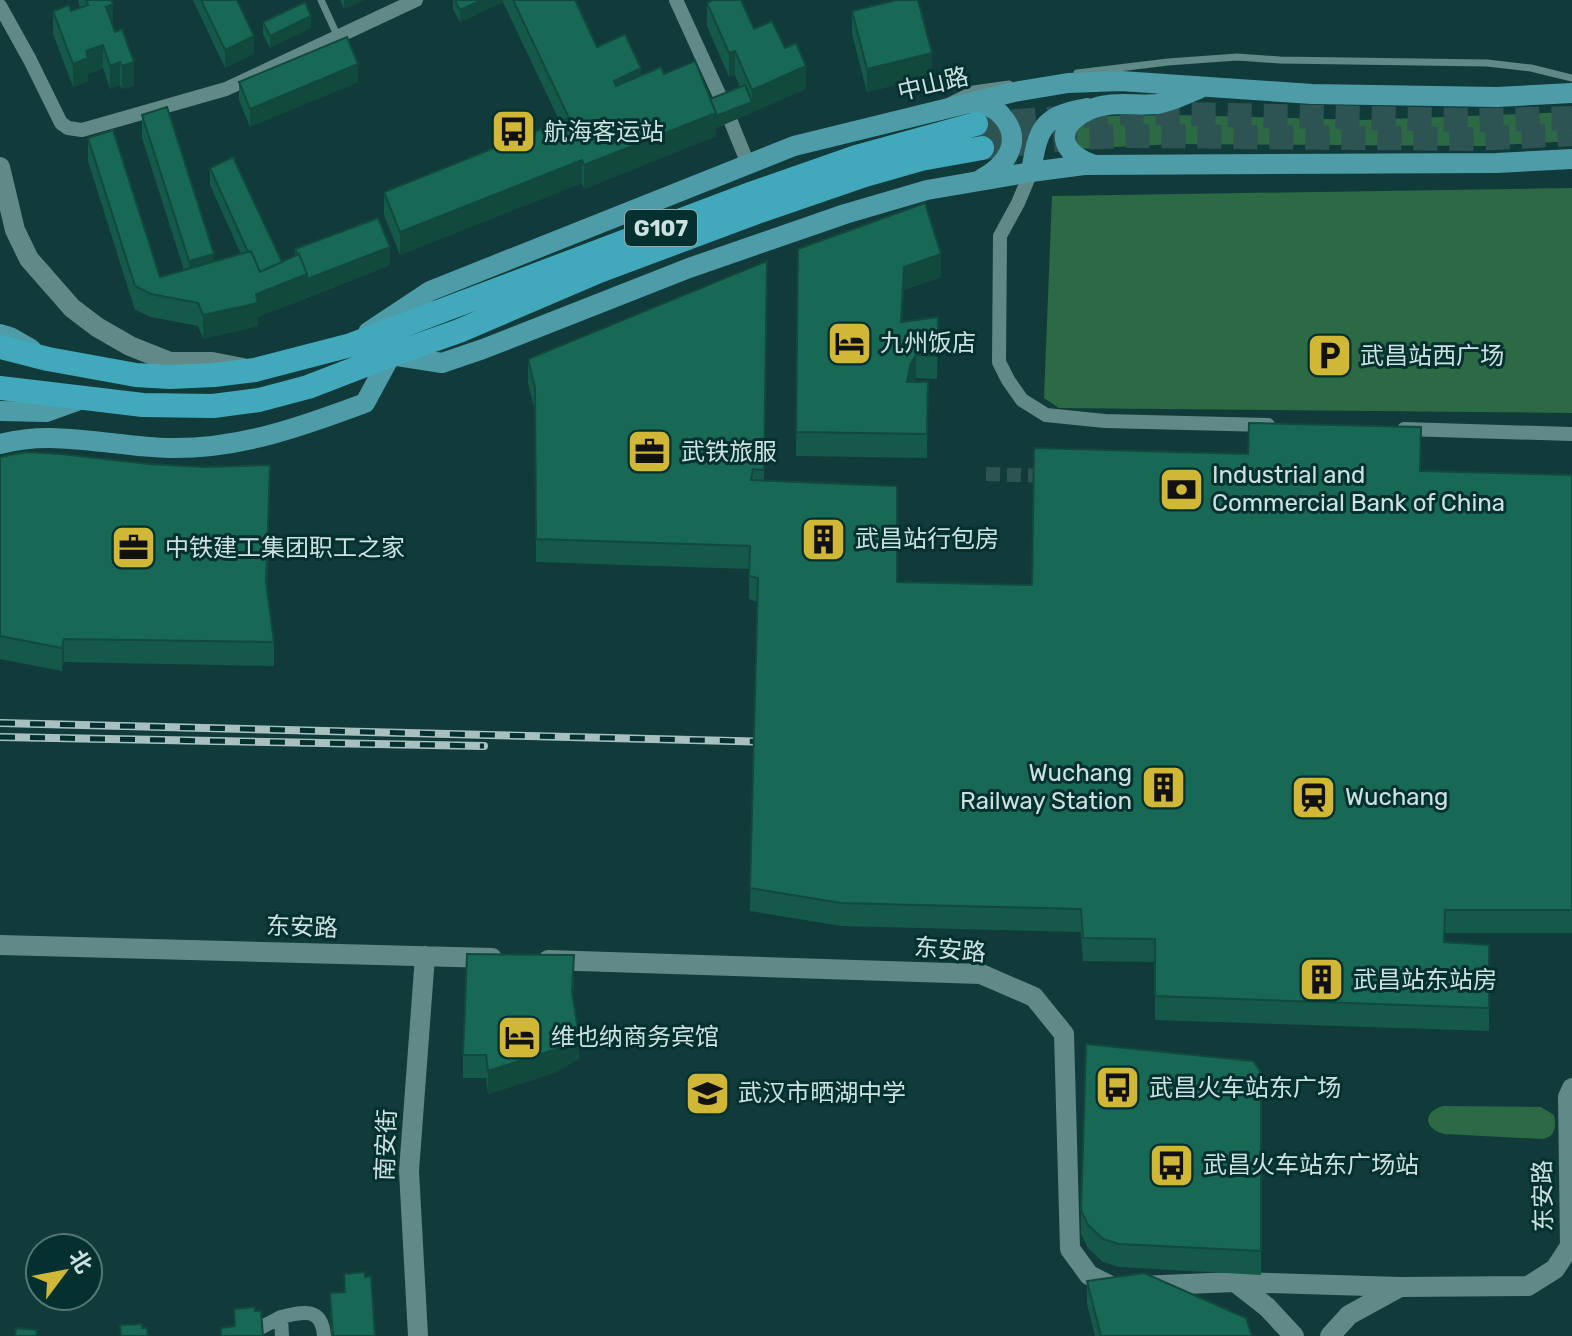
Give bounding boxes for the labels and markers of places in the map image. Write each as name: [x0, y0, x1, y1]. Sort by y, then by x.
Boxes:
bus stop icon: 航海客运站: [489, 108, 537, 156]
place label: 航海客运站: [544, 118, 664, 146]
hotel icon: 九州饭店: [825, 319, 873, 367]
place label: 九州饭店: [880, 329, 976, 357]
parking icon: 武昌站西广场: [1305, 332, 1353, 380]
place label: 武昌站西广场: [1360, 342, 1504, 370]
office icon: 武铁旅服: [626, 428, 674, 476]
place label: 武铁旅服: [681, 438, 777, 466]
place label: Industrial and Commercial Bank of China: [1212, 461, 1505, 517]
bank icon: Industrial and Commercial Bank of China: [1157, 465, 1205, 513]
building icon: 武昌站行包房: [800, 515, 848, 563]
office icon: 中铁建工集团职工之家: [110, 524, 158, 572]
place label: 武昌站行包房: [855, 525, 999, 553]
place label: 中铁建工集团职工之家: [165, 534, 405, 562]
place label: Wuchang Railway Station: [960, 759, 1132, 815]
building icon: Wuchang Railway Station: [1139, 763, 1187, 811]
station icon: Wuchang: [1290, 773, 1338, 821]
place label: Wuchang: [1345, 783, 1448, 811]
building icon: 武昌站东站房: [1298, 956, 1346, 1004]
place label: 武昌站东站房: [1353, 966, 1497, 994]
hotel icon: 维也纳商务宾馆: [496, 1013, 544, 1061]
place label: 维也纳商务宾馆: [551, 1023, 719, 1051]
bus stop icon: 武昌火车站东广场: [1094, 1064, 1142, 1112]
school or university icon: 武汉市晒湖中学: [683, 1069, 731, 1117]
place label: 武昌火车站东广场: [1149, 1074, 1341, 1102]
place label: 武汉市晒湖中学: [738, 1079, 906, 1107]
bus stop icon: 武昌火车站东广场站: [1148, 1141, 1196, 1189]
place label: 武昌火车站东广场站: [1203, 1151, 1419, 1179]

